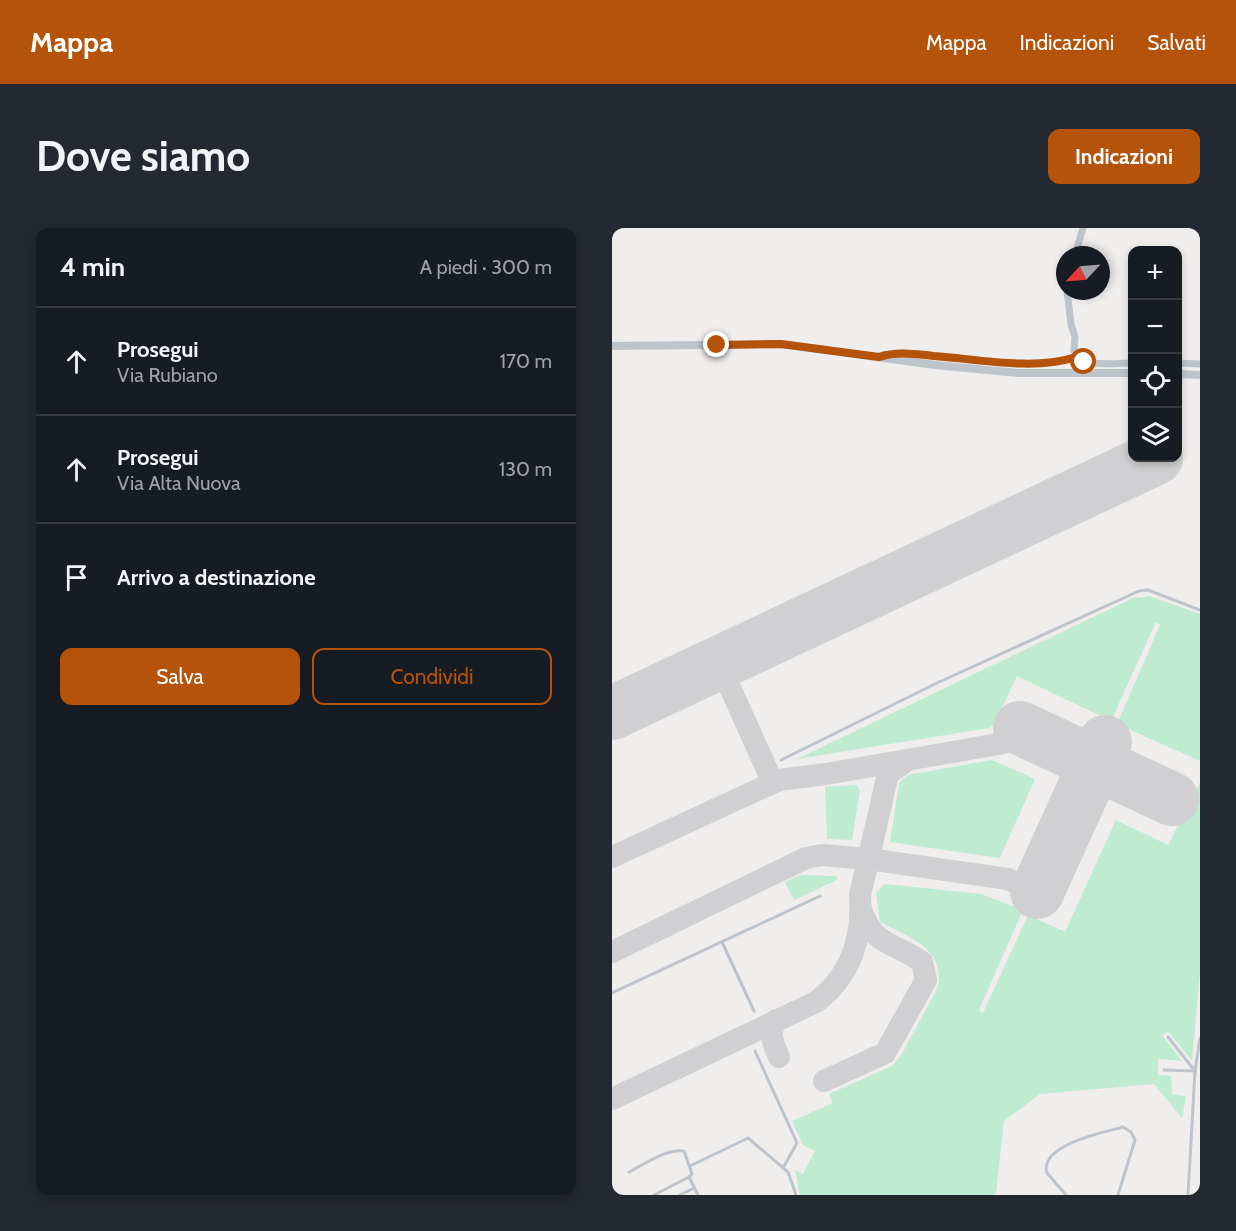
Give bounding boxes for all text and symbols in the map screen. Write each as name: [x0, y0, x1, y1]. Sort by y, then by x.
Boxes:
text: Mappa: [30, 25, 113, 59]
text: Mappa: [926, 30, 987, 55]
text: Indicazioni: [1020, 30, 1114, 55]
text: Salvati: [1147, 30, 1206, 55]
button: Indicazioni: [1048, 129, 1200, 184]
text: Dove siamo: [36, 130, 250, 182]
north arrow: [1056, 246, 1110, 300]
map controls: [1128, 246, 1182, 462]
button: +: [1128, 246, 1182, 300]
text: 4 min: [60, 251, 125, 283]
text: A piedi · 300 m: [420, 255, 552, 279]
button: −: [1128, 300, 1182, 354]
route end: [703, 331, 729, 357]
text: Prosegui: [117, 336, 199, 363]
icon: ahead: [60, 345, 93, 378]
route start: [1070, 348, 1096, 374]
text: 170 m: [500, 349, 552, 373]
button: locate: [1128, 354, 1182, 408]
text: Via Rubiano: [117, 363, 218, 387]
button: layers: [1128, 408, 1182, 462]
text: Prosegui: [117, 444, 199, 471]
icon: ahead: [60, 453, 93, 486]
text: 130 m: [499, 457, 552, 481]
text: Via Alta Nuova: [117, 471, 241, 495]
icon: arrive: [60, 561, 93, 594]
text: Arrivo a destinazione: [117, 564, 315, 591]
button: Salva: [60, 648, 300, 705]
button: Condividi: [312, 648, 552, 705]

